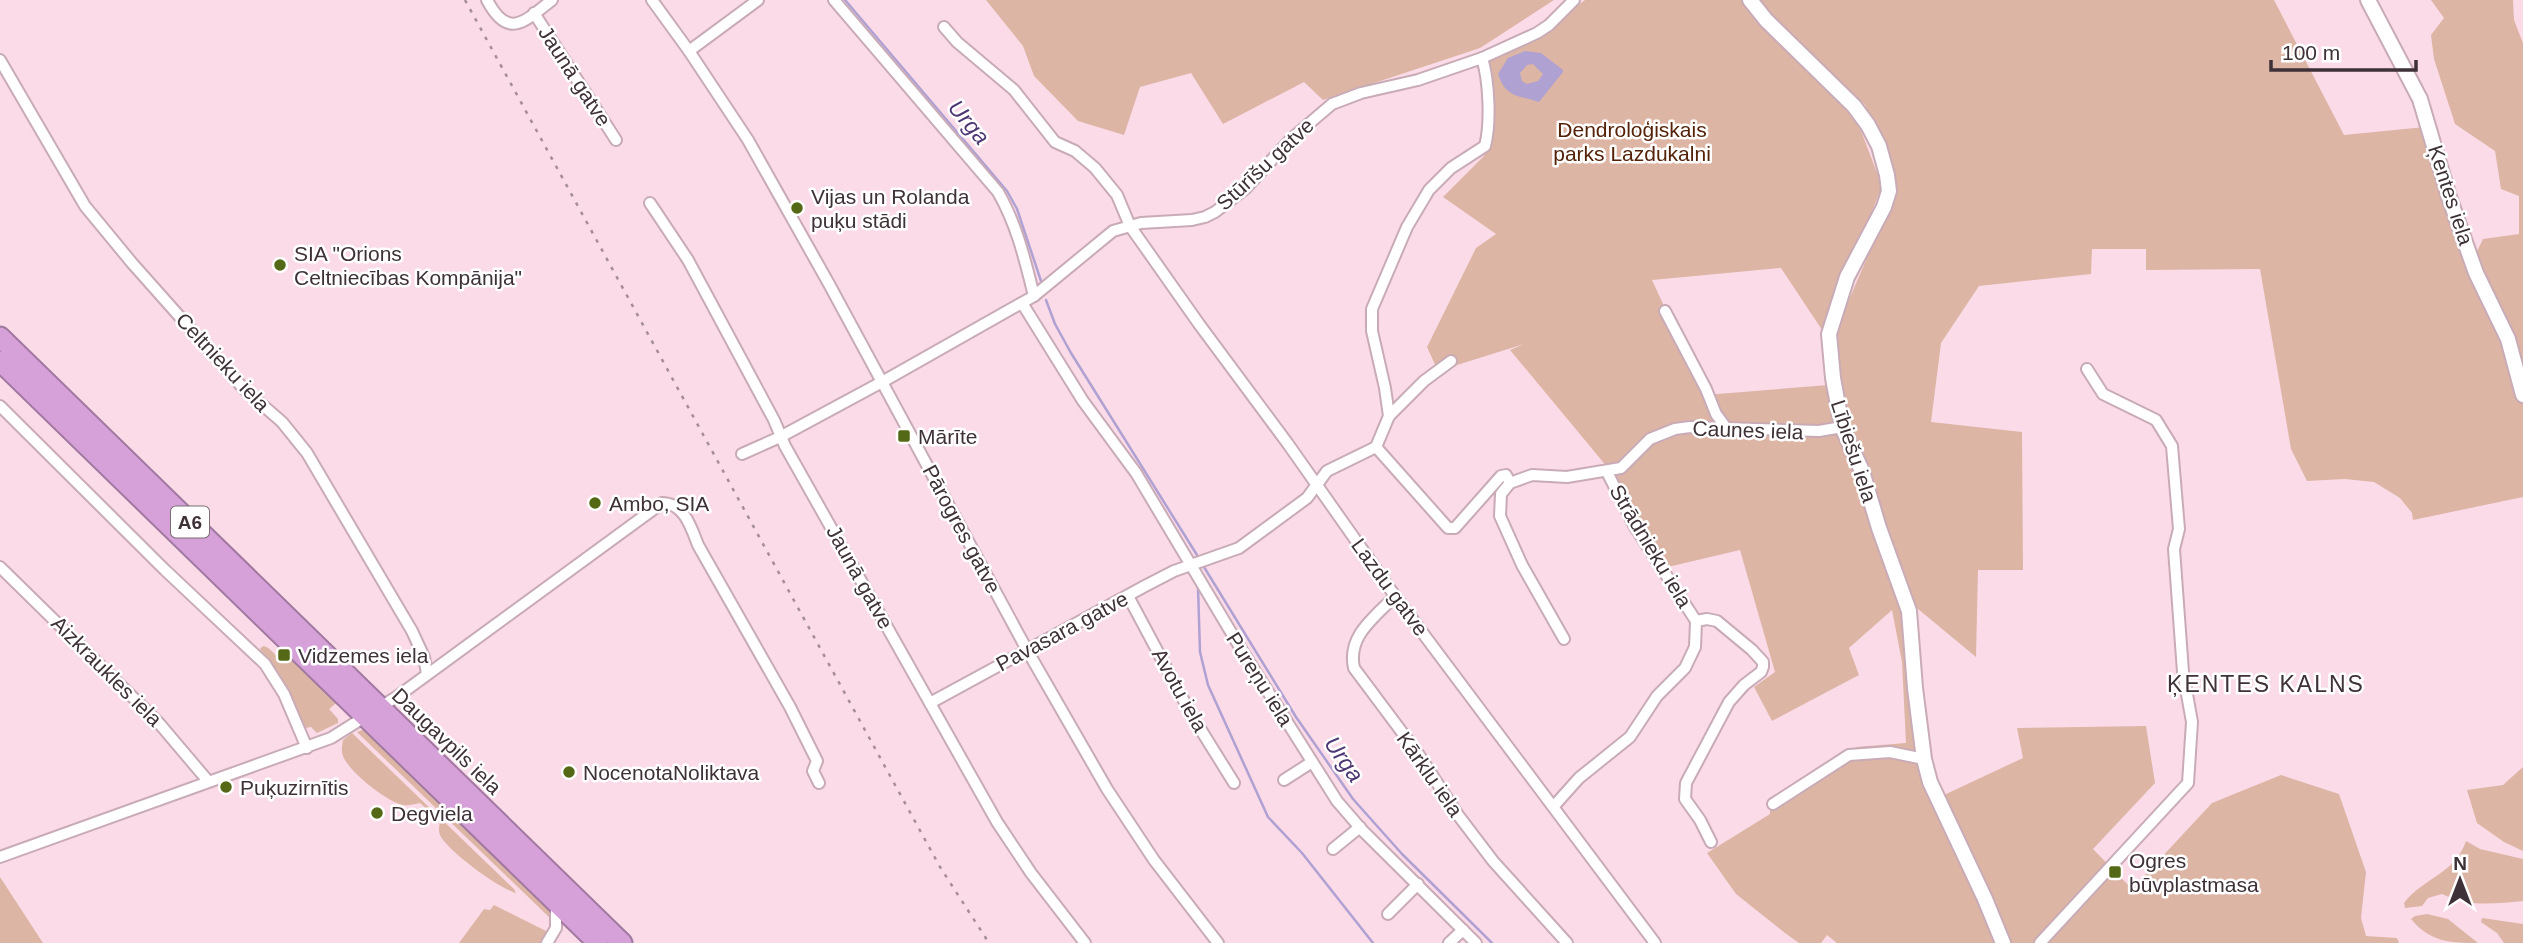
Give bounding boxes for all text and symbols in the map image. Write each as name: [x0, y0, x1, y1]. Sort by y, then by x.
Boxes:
street label: Jaunā gatve: [534, 22, 616, 130]
scale bar: [2271, 28, 2416, 72]
text: 100 m: [2282, 41, 2340, 64]
water label: Urga: [943, 95, 995, 149]
street label: Stūrīšu gatve: [1212, 113, 1318, 215]
park label: Dendroloģiskais parks Lazdukalni: [1553, 118, 1711, 165]
street label: Ķentes iela: [2424, 142, 2478, 248]
place label: Vijas un Rolanda puķu stādi: [811, 185, 970, 232]
marker: Vijas un Rolanda puķu stādi: [789, 200, 805, 216]
place label: SIA "Orions Celtniecības Kompānija": [294, 242, 522, 289]
marker: SIA "Orions Celtniecības Kompānija": [272, 257, 288, 273]
street label: Celtnieku iela: [172, 308, 275, 416]
street label: Lībiešu iela: [1827, 397, 1881, 505]
street label: Caunes iela: [1692, 417, 1804, 443]
place label: Mārīte: [918, 425, 978, 448]
marker: Mārīte: [896, 428, 912, 444]
street label: Pārogres gatve: [918, 461, 1006, 597]
street label: Strādnieku iela: [1605, 481, 1697, 612]
place label: Ambo, SIA: [609, 492, 709, 515]
marker: Ambo, SIA: [587, 495, 603, 511]
road number: A6: [171, 506, 209, 538]
street label: Jaunā gatve: [822, 521, 898, 633]
street label: Lazdu gatve: [1347, 534, 1433, 640]
street label: Pavasara gatve: [992, 587, 1132, 675]
street label: Aizkraukles iela: [47, 611, 167, 731]
street label: Pureņu iela: [1222, 628, 1298, 730]
place label: Vidzemes iela: [298, 644, 429, 667]
street label: Avotu iela: [1148, 644, 1212, 736]
marker: Vidzemes iela: [276, 647, 292, 663]
district label: ĶENTES KALNS: [2167, 671, 2365, 697]
street label: Daugavpils iela: [388, 683, 506, 799]
street label: Kārklu iela: [1392, 727, 1468, 821]
water label: Urga: [1319, 731, 1369, 787]
place label: NocenotaNoliktava: [583, 761, 760, 784]
marker: NocenotaNoliktava: [561, 764, 577, 780]
place label: Puķuzirnītis: [240, 776, 349, 799]
marker: Puķuzirnītis: [218, 779, 234, 795]
place label: Degviela: [391, 802, 473, 825]
marker: Degviela: [369, 805, 385, 821]
north arrow: [2425, 845, 2495, 915]
place label: Ogres būvplastmasa: [2129, 849, 2259, 896]
text: N: [2453, 853, 2467, 874]
marker: Ogres būvplastmasa: [2107, 864, 2123, 880]

